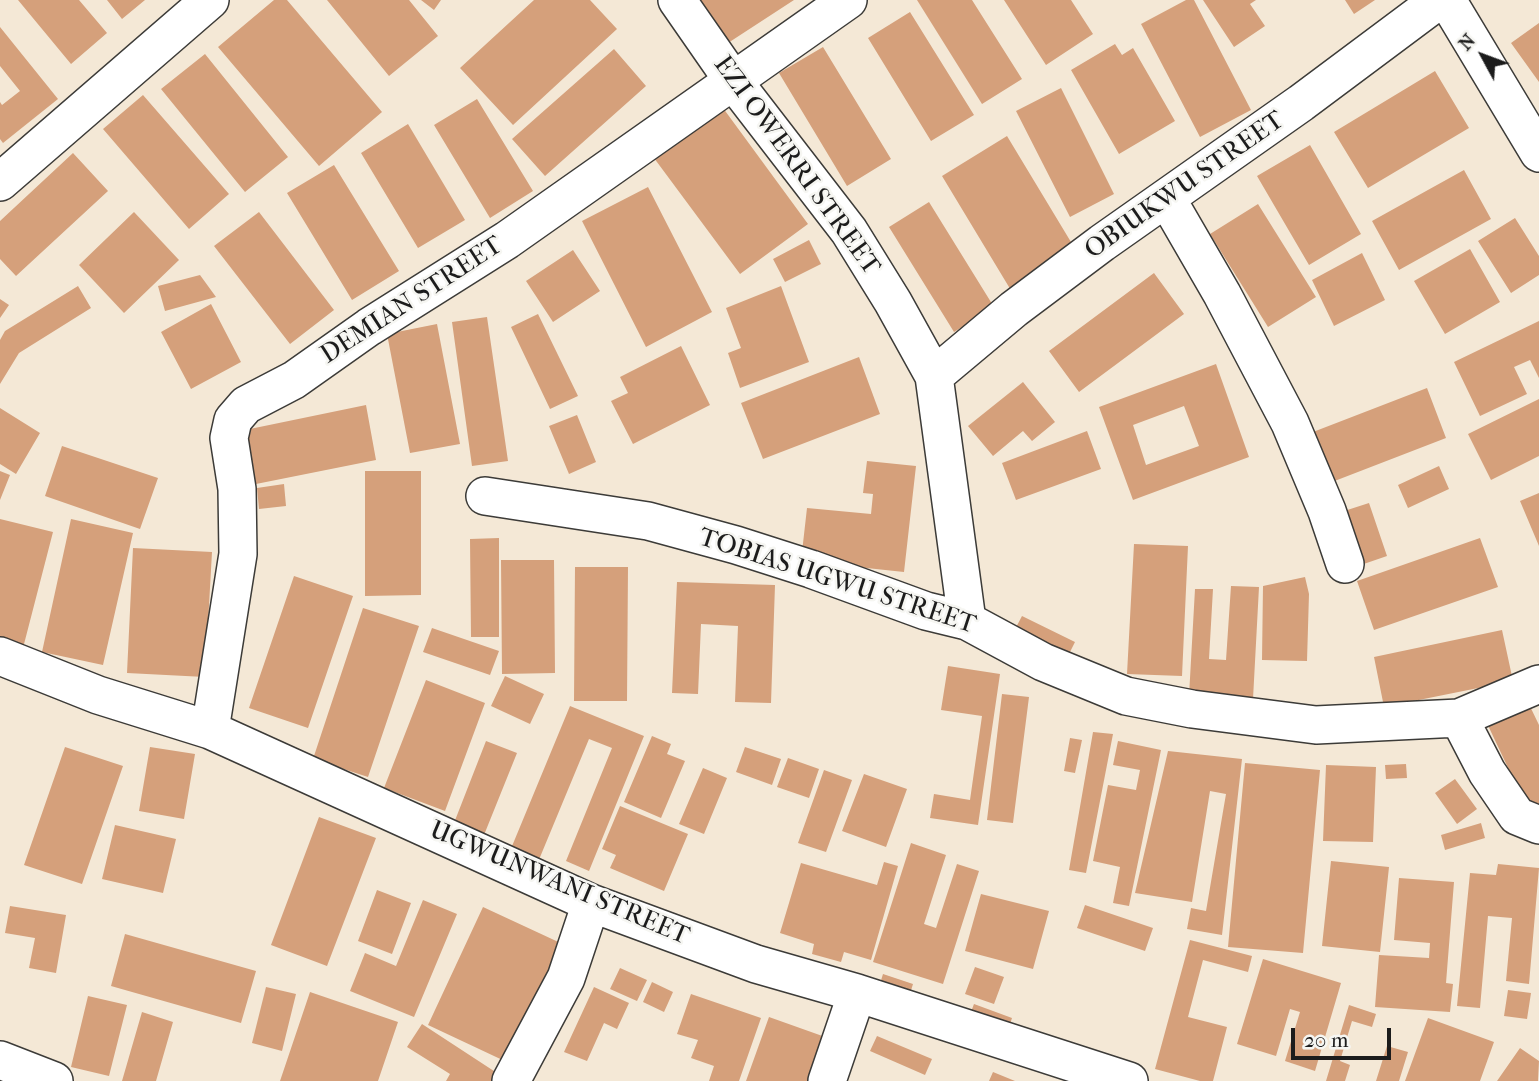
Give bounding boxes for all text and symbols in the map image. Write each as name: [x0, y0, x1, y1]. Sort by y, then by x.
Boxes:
north arrow: [1448, 21, 1518, 91]
text: N: [1454, 30, 1480, 55]
street label: EZI OWERRI STREET: [706, 50, 886, 282]
street label: OBIUKWU STREET: [1079, 105, 1291, 267]
street label: DEMIAN STREET: [315, 231, 509, 371]
street label: TOBIAS UGWU STREET: [695, 522, 979, 642]
street label: UGWUNWANI STREET: [424, 815, 694, 953]
scale bar: [1294, 1014, 1394, 1058]
text: 20 m: [1304, 1028, 1348, 1052]

